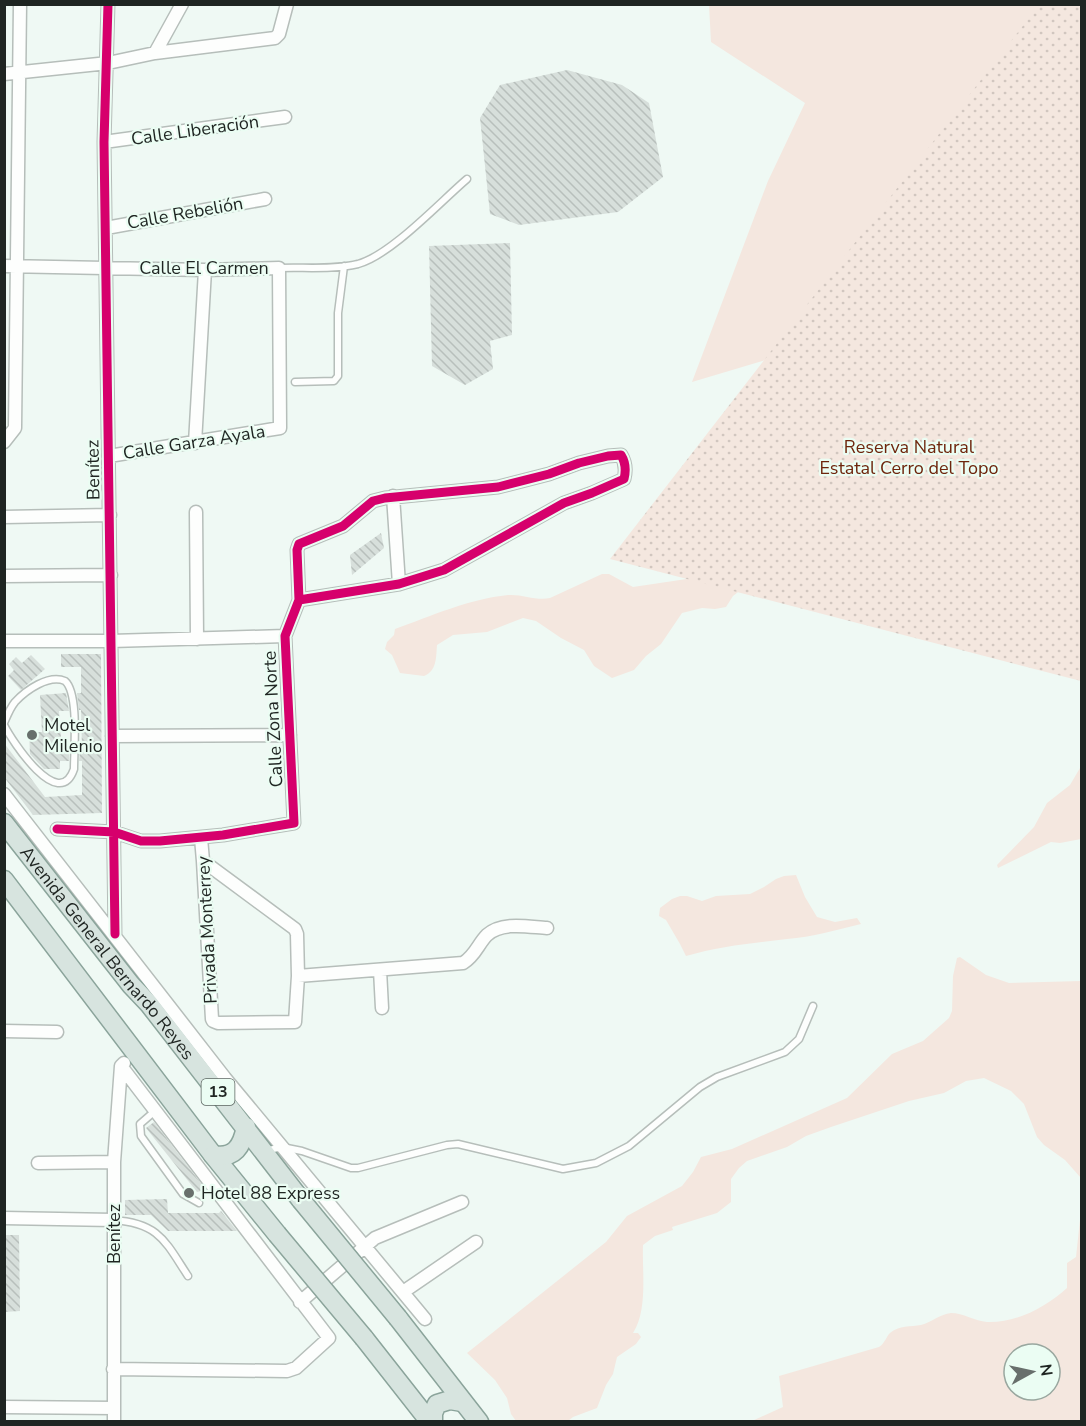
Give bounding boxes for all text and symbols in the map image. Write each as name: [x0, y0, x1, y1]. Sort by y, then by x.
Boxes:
street label: Calle Liberación: [130, 109, 260, 151]
street label: Calle Rebelión: [125, 191, 245, 235]
street label: Calle El Carmen: [139, 256, 269, 280]
street label: Calle Garza Ayala: [121, 419, 267, 465]
park label: Reserva Natural Estatal Cerro del Topo: [819, 435, 999, 480]
street label: Benítez: [80, 440, 106, 500]
street label: Calle Zona Norte: [257, 650, 289, 788]
place label: Motel Milenio: [44, 713, 103, 758]
marker: Motel Milenio: [25, 728, 39, 742]
street label: Avenida General Bernardo Reyes: [15, 841, 200, 1065]
street label: Privada Monterrey: [191, 855, 223, 1005]
road number: 13: [202, 1079, 234, 1105]
place label: Hotel 88 Express: [201, 1181, 340, 1205]
marker: Hotel 88 Express: [182, 1186, 196, 1200]
street label: Benítez: [102, 1204, 126, 1264]
north arrow: [1002, 1342, 1062, 1402]
text: N: [1034, 1363, 1058, 1378]

